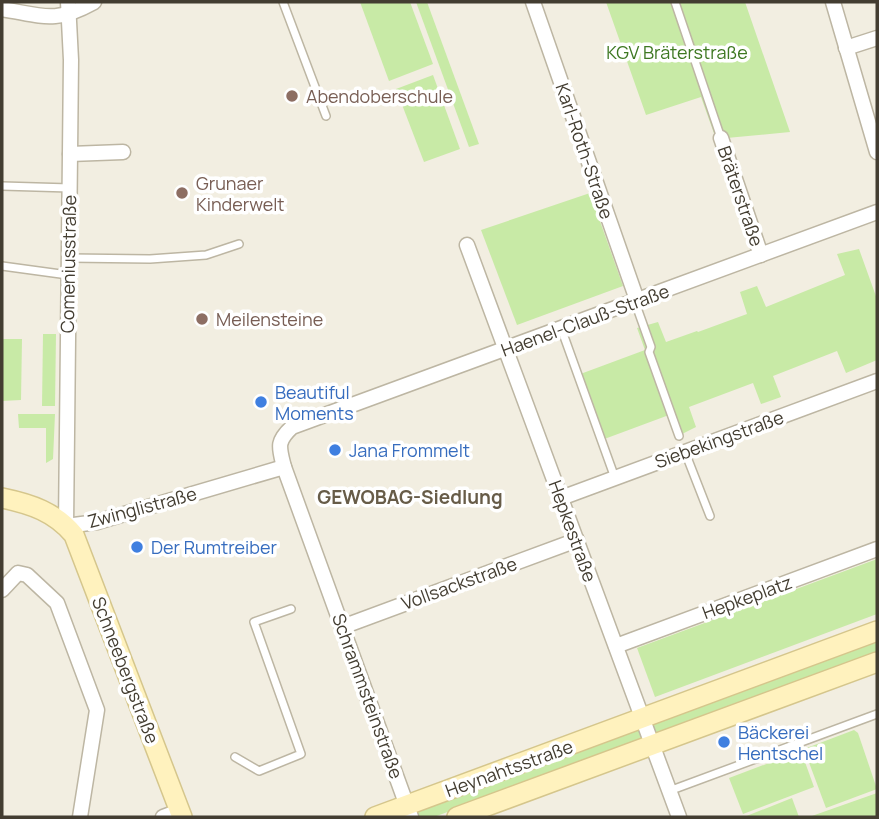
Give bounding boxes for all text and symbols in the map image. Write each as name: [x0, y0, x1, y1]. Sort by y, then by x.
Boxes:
park label: KGV Bräterstraße: [606, 40, 748, 64]
street label: Karl-Roth-Straße: [551, 80, 619, 222]
place label: Abendoberschule: [306, 84, 453, 108]
marker: Abendoberschule: [284, 88, 300, 104]
street label: Bräterstraße: [713, 143, 769, 249]
place label: Grunaer Kinderwelt: [196, 171, 285, 216]
marker: Grunaer Kinderwelt: [174, 185, 190, 201]
street label: Comeniusstraße: [55, 195, 81, 333]
street label: Haenel-Clauß-Straße: [498, 278, 672, 362]
place label: Meilensteine: [216, 307, 323, 331]
marker: Meilensteine: [194, 311, 210, 327]
place label: Beautiful Moments: [275, 380, 354, 425]
marker: Beautiful Moments: [253, 394, 269, 410]
street label: Siebekingstraße: [651, 405, 787, 473]
place label: Jana Frommelt: [349, 438, 470, 462]
marker: Jana Frommelt: [327, 442, 343, 458]
street label: Hepkestraße: [543, 477, 603, 585]
street label: Zwinglistraße: [85, 481, 199, 533]
district label: GEWOBAG-Siedlung: [317, 484, 503, 510]
place label: Der Rumtreiber: [151, 535, 277, 559]
marker: Der Rumtreiber: [129, 539, 145, 555]
street label: Vollsackstraße: [398, 551, 520, 615]
street label: Hepkeplatz: [699, 570, 795, 624]
street label: Schneebergstraße: [87, 593, 165, 747]
street label: Schrammsteinstraße: [327, 610, 409, 782]
place label: Bäckerei Hentschel: [738, 720, 823, 765]
street label: Heynahtsstraße: [442, 734, 576, 802]
marker: Bäckerei Hentschel: [716, 734, 732, 750]

